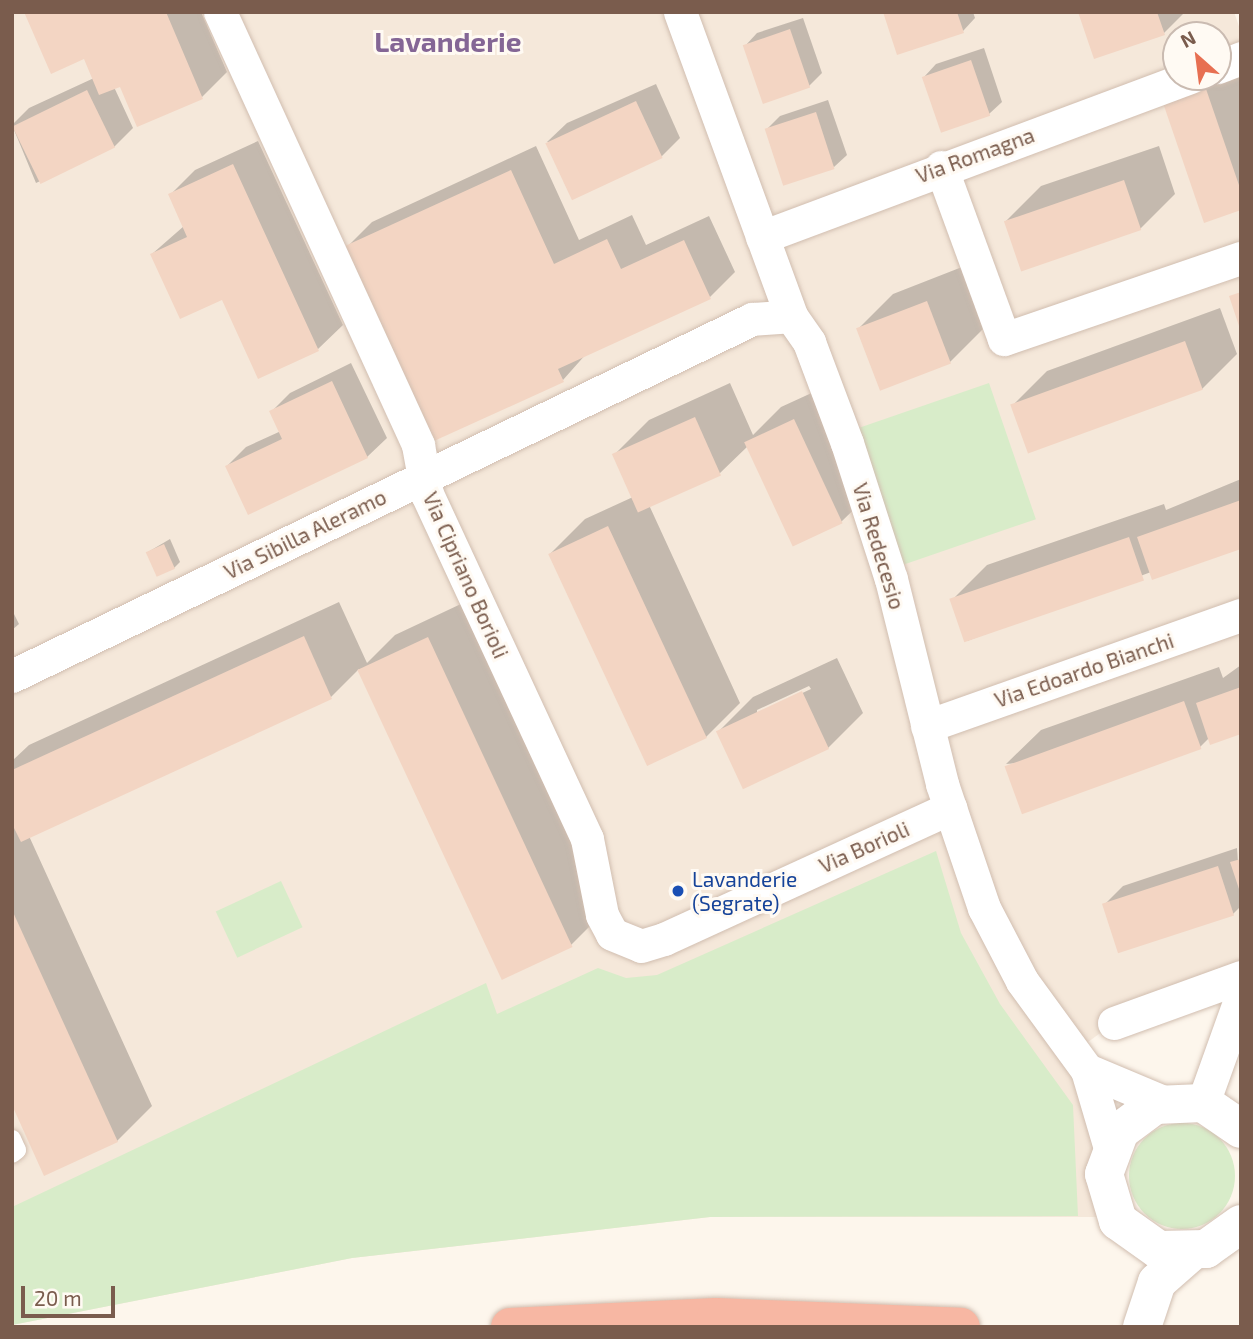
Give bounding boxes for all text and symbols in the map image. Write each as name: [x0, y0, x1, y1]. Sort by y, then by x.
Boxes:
north arrow: [1162, 21, 1232, 91]
district label: Lavanderie: [374, 24, 522, 58]
text: N: [1176, 25, 1199, 52]
street label: Via Romagna: [912, 122, 1038, 188]
street label: Via Redecesio: [848, 480, 910, 612]
street label: Via Sibilla Aleramo: [220, 484, 390, 584]
street label: Via Cipriano Borioli: [418, 488, 514, 662]
street label: Via Edoardo Bianchi: [991, 627, 1177, 713]
street label: Via Borioli: [815, 816, 913, 878]
place label: Lavanderie (Segrate): [692, 866, 797, 916]
marker: Lavanderie (Segrate): [670, 883, 686, 899]
scale bar: [24, 1272, 119, 1316]
text: 20 m: [34, 1285, 82, 1310]

